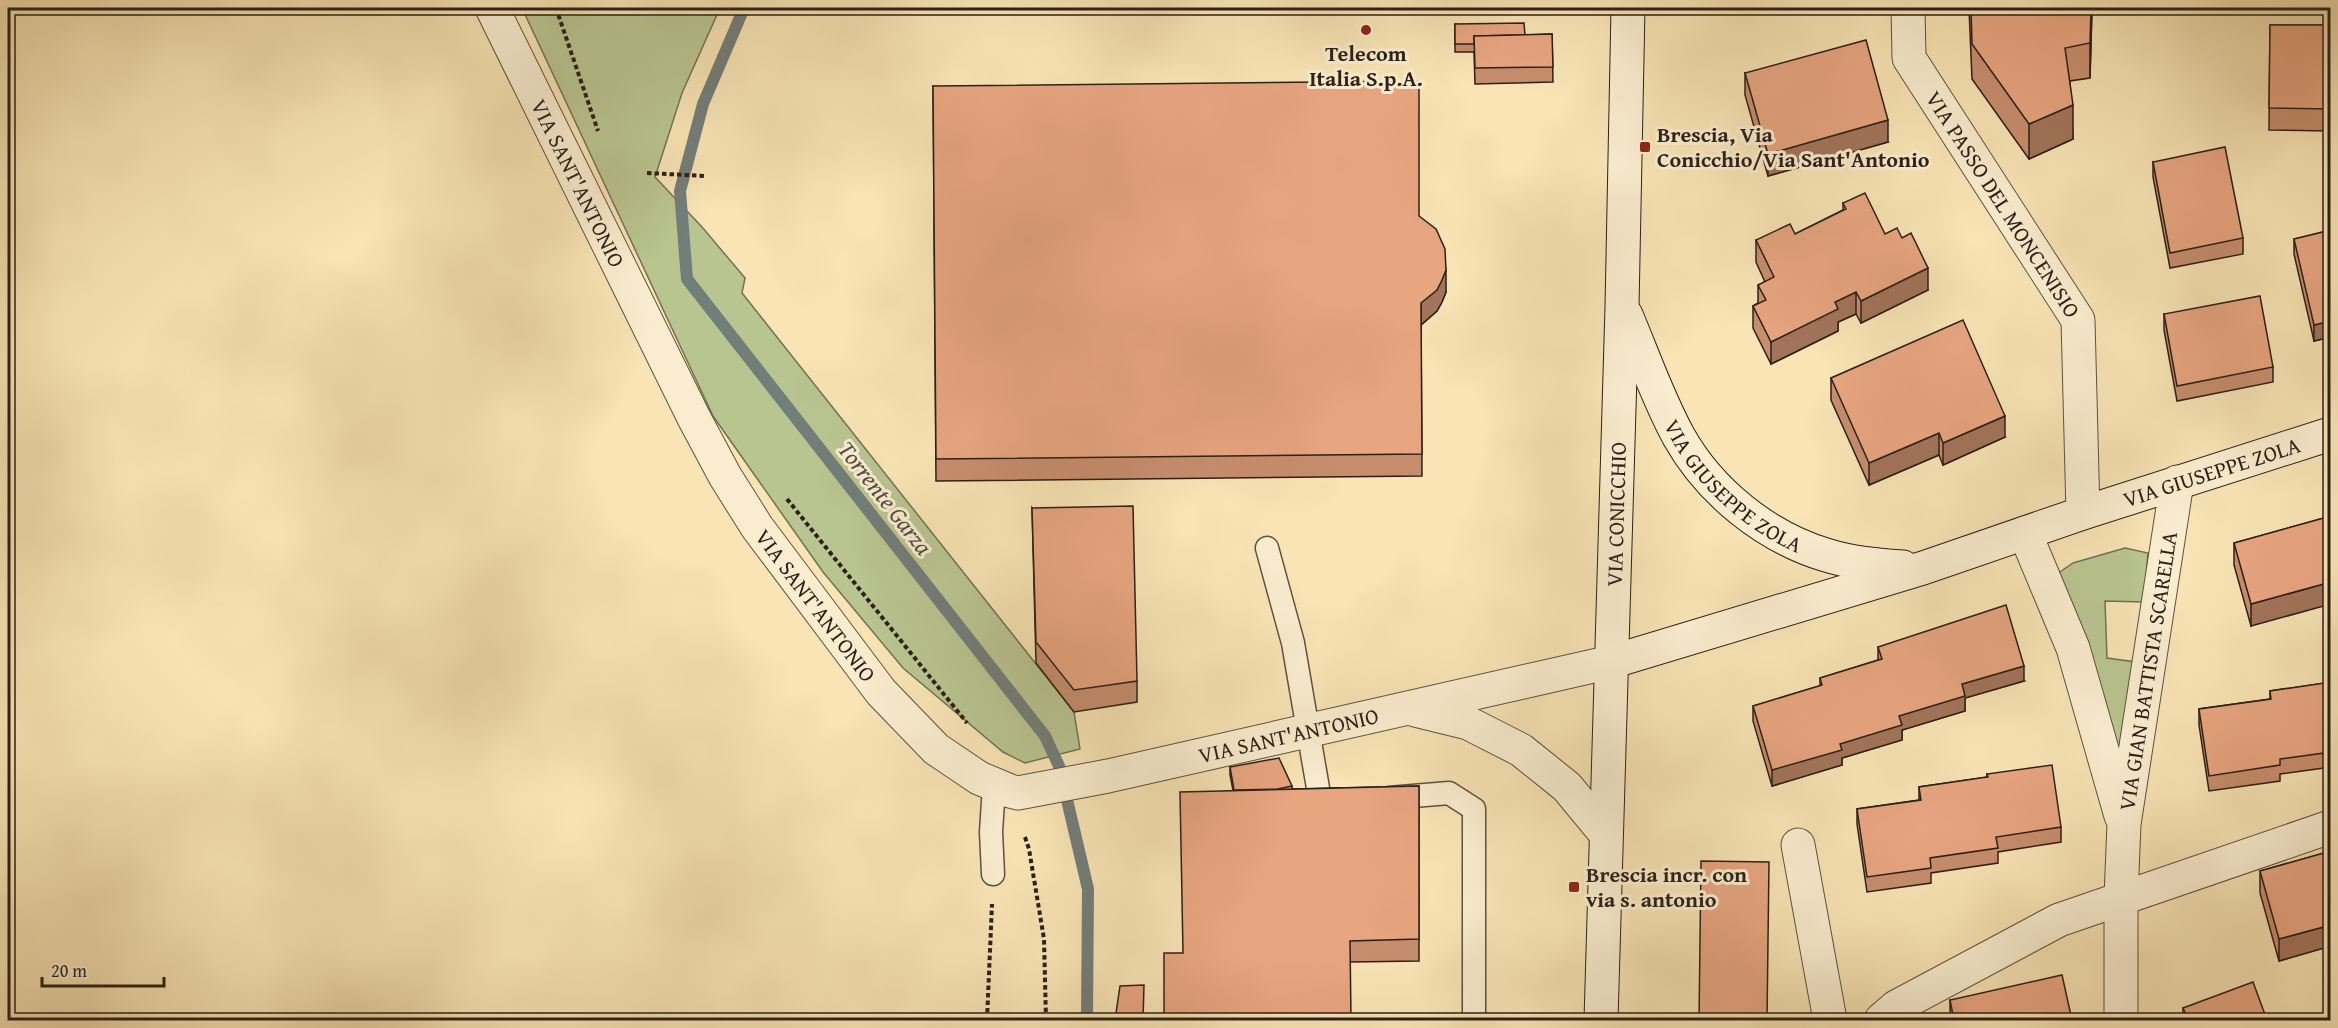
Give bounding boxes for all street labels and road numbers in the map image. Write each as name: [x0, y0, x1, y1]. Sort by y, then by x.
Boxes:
street label: VIA PASSO DEL MONCENISIO: [1918, 85, 2088, 324]
street label: VIA SANT'ANTONIO: [523, 93, 633, 272]
street label: VIA GIUSEPPE ZOLA: [1656, 414, 1808, 561]
street label: VIA GIUSEPPE ZOLA: [2119, 428, 2305, 515]
street label: VIA CONICCHIO: [1598, 441, 1634, 587]
street label: VIA SANT'ANTONIO: [748, 522, 884, 688]
street label: VIA GIAN BATTISTA SCARELLA: [2110, 528, 2185, 813]
street label: VIA SANT'ANTONIO: [1195, 699, 1382, 771]

